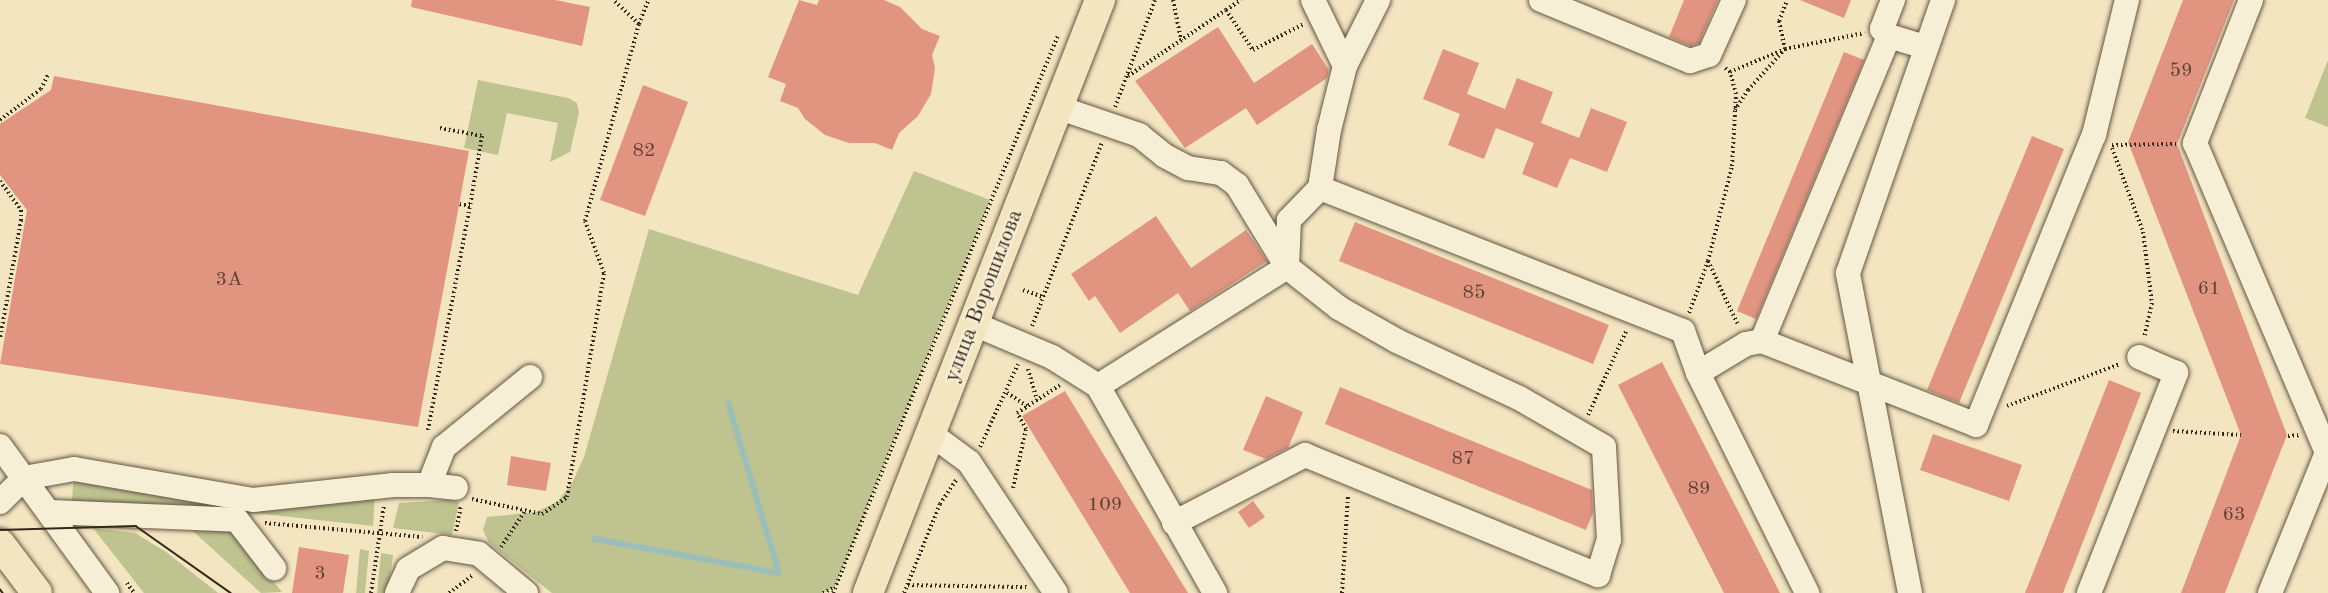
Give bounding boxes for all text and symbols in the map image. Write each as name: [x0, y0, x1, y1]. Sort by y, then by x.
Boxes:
house number: 59: [2169, 59, 2193, 83]
house number: 82: [632, 139, 656, 163]
street label: улица Ворошилова: [939, 206, 1029, 386]
house number: 3А: [216, 268, 242, 292]
house number: 61: [2197, 277, 2221, 301]
house number: 85: [1462, 281, 1486, 305]
house number: 87: [1451, 447, 1475, 471]
house number: 89: [1687, 477, 1711, 501]
house number: 109: [1088, 493, 1122, 517]
house number: 63: [2222, 503, 2246, 527]
house number: 3: [314, 562, 326, 586]

